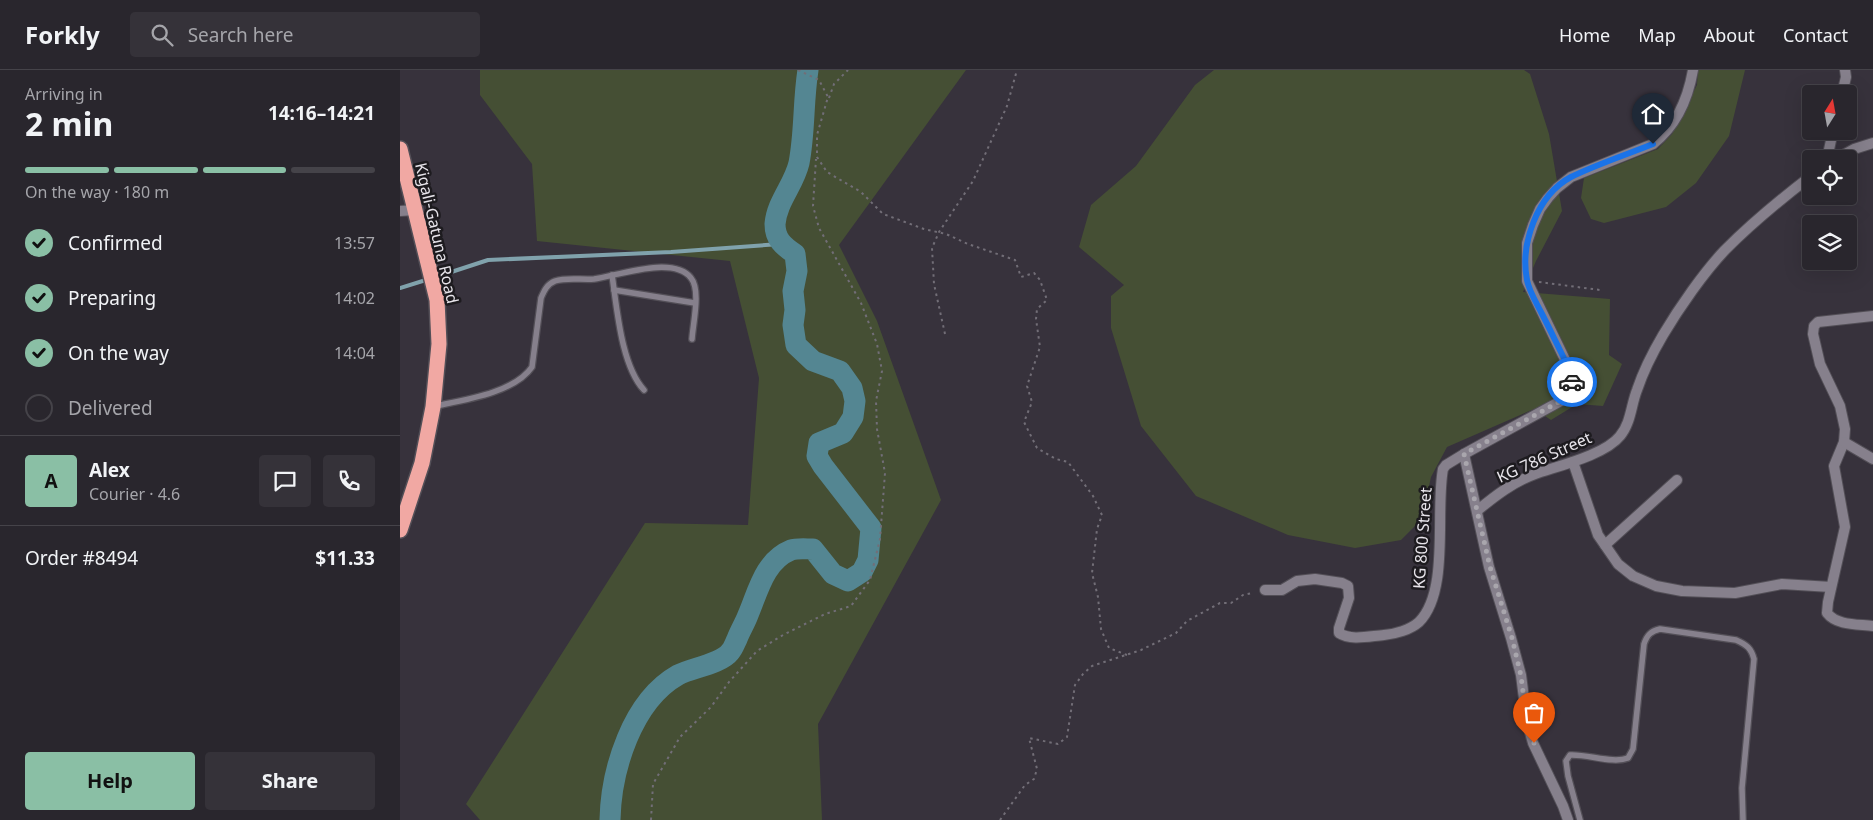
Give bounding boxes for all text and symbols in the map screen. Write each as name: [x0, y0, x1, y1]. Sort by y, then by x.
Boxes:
search box: [130, 12, 480, 57]
text: Forkly: [25, 18, 100, 51]
icon: search: [148, 21, 176, 49]
text: Search here: [188, 22, 293, 48]
text: Home: [1559, 23, 1610, 47]
text: Map: [1638, 23, 1676, 47]
text: About: [1704, 23, 1755, 47]
text: Contact: [1783, 23, 1848, 47]
text: Arriving in: [25, 83, 103, 105]
north arrow: [1802, 85, 1858, 140]
map controls: [1802, 85, 1857, 270]
pin: [1632, 93, 1674, 144]
text: 14:16–14:21: [268, 100, 375, 126]
icon: home: [1639, 100, 1667, 128]
text: 2 min: [25, 102, 113, 145]
button: locate: [1802, 150, 1857, 205]
street label: Kigali-Gatuna Road: [410, 160, 464, 306]
text: On the way · 180 m: [25, 181, 169, 203]
button: layers: [1802, 215, 1857, 270]
icon: check: [25, 229, 53, 257]
text: Confirmed: [68, 230, 163, 256]
text: 13:57: [334, 232, 375, 254]
icon: check: [25, 284, 53, 312]
text: Preparing: [68, 285, 156, 311]
text: 14:02: [334, 287, 375, 309]
icon: check: [25, 339, 53, 367]
text: On the way: [68, 340, 169, 366]
text: 14:04: [334, 342, 375, 364]
courier: [1547, 357, 1597, 407]
icon: car: [1558, 368, 1586, 396]
text: Delivered: [68, 395, 153, 421]
street label: KG 786 Street: [1493, 426, 1595, 488]
button: chat: [259, 455, 311, 507]
button: phone: [323, 455, 375, 507]
text: Alex: [89, 457, 130, 483]
text: A: [44, 468, 58, 494]
text: Courier · 4.6: [89, 483, 180, 505]
street label: KG 800 Street: [1407, 486, 1437, 589]
text: Order #8494: [25, 545, 138, 571]
text: $11.33: [315, 545, 375, 571]
pin: [1513, 692, 1555, 743]
icon: bag: [1520, 699, 1548, 727]
button: Help: [25, 752, 195, 810]
button: Share: [205, 752, 375, 810]

